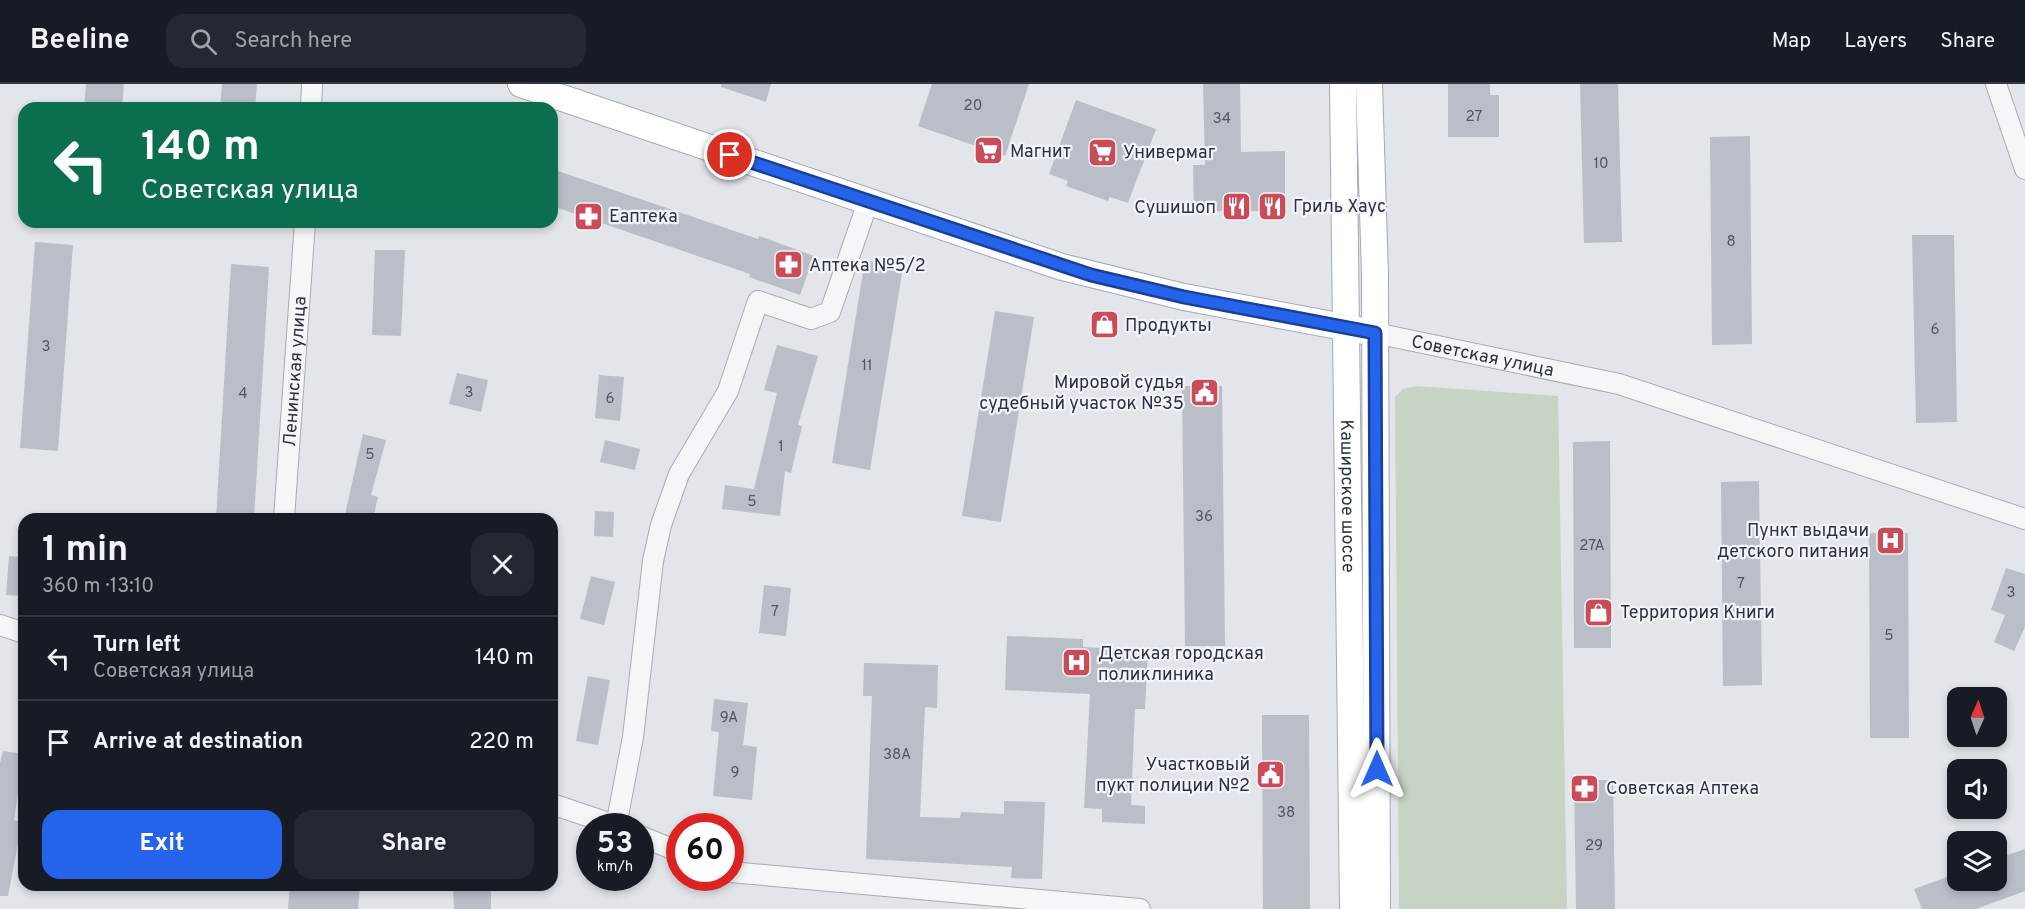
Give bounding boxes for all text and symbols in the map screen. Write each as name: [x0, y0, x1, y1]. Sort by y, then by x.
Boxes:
search box: [166, 14, 586, 68]
text: Beeline: [30, 23, 130, 59]
icon: search: [187, 25, 220, 58]
text: Search here: [235, 28, 352, 55]
text: Map: [1772, 28, 1811, 55]
text: Layers: [1844, 28, 1907, 55]
text: Share: [1940, 28, 1995, 55]
house number: 20: [964, 97, 982, 116]
house number: 27: [1466, 108, 1483, 127]
house number: 34: [1213, 110, 1231, 129]
text: 140 m: [141, 122, 260, 175]
icon: left: [42, 126, 120, 204]
pin: [704, 129, 755, 180]
supermarket icon: Магнит: [973, 135, 1005, 167]
supermarket icon: Универмаг: [1086, 136, 1118, 168]
icon: arrive: [713, 138, 746, 171]
place label: Магнит: [1010, 141, 1071, 164]
place label: Универмаг: [1123, 142, 1216, 165]
house number: 10: [1593, 155, 1609, 174]
text: Советская улица: [141, 174, 359, 208]
restaurant icon: Гриль Хаус: [1256, 190, 1288, 222]
restaurant icon: Сушишоп: [1221, 191, 1253, 223]
place label: Гриль Хаус: [1293, 196, 1386, 219]
place label: Сушишоп: [1134, 197, 1216, 220]
pharmacy icon: Еаптека: [572, 200, 604, 232]
place label: Еаптека: [609, 206, 678, 229]
house number: 8: [1726, 233, 1736, 252]
pharmacy icon: Аптека №5/2: [772, 249, 804, 281]
place label: Аптека №5/2: [809, 255, 926, 278]
street label: Ленинская улица: [279, 295, 313, 448]
shop icon: Продукты: [1088, 309, 1120, 341]
place label: Продукты: [1125, 315, 1212, 338]
house number: 6: [1931, 321, 1940, 340]
street label: Советская улица: [1409, 331, 1556, 383]
house number: 3: [41, 338, 51, 357]
house number: 11: [861, 357, 873, 376]
place label: Мировой судья судебный участок №35: [979, 372, 1184, 416]
public building icon: Мировой судья судебный участок №35: [1189, 376, 1221, 408]
house number: 3: [464, 384, 474, 403]
house number: 4: [238, 385, 248, 404]
house number: 6: [606, 390, 615, 409]
street label: Каширское шоссе: [1334, 419, 1359, 573]
house number: 1: [778, 438, 784, 457]
house number: 5: [365, 446, 375, 465]
house number: 5: [747, 493, 757, 512]
house number: 36: [1195, 508, 1213, 527]
place label: Пункт выдачи детского питания: [1717, 520, 1869, 564]
hospital icon: Пункт выдачи детского питания: [1874, 524, 1906, 556]
text: 1 min: [42, 528, 128, 574]
button: close: [471, 533, 534, 596]
house number: 27А: [1579, 537, 1605, 556]
text: 360 m · 13:10: [42, 574, 154, 600]
house number: 7: [1737, 575, 1745, 594]
house number: 3: [2006, 584, 2016, 603]
shop icon: Территория Книги: [1583, 596, 1615, 628]
place label: Территория Книги: [1620, 602, 1775, 625]
house number: 7: [771, 603, 779, 622]
house number: 5: [1884, 627, 1894, 646]
text: Turn left: [93, 632, 181, 659]
icon: left: [42, 642, 75, 675]
place label: Детская городская поликлиника: [1098, 643, 1264, 687]
text: 140 m: [475, 645, 534, 672]
hospital icon: Детская городская поликлиника: [1061, 647, 1093, 679]
text: Советская улица: [93, 659, 254, 685]
north arrow: [1947, 687, 2007, 747]
map controls: [1947, 687, 2007, 891]
house number: 9А: [720, 709, 738, 728]
icon: arrive: [42, 726, 75, 759]
text: Arrive at destination: [93, 729, 303, 756]
text: 220 m: [469, 729, 534, 756]
position arrow: [1345, 737, 1409, 801]
house number: 38А: [883, 746, 911, 765]
place label: Участковый пукт полиции №2: [1096, 754, 1250, 798]
public building icon: Участковый пукт полиции №2: [1255, 758, 1287, 790]
button: sound: [1947, 759, 2007, 819]
house number: 9: [731, 764, 739, 783]
pharmacy icon: Советская Аптека: [1569, 772, 1601, 804]
place label: Советская Аптека: [1606, 778, 1759, 801]
house number: 38: [1277, 804, 1295, 823]
button: Exit: [42, 810, 282, 879]
button: Share: [294, 810, 534, 879]
speed limit sign: 60: [666, 813, 744, 891]
text: 53: [597, 826, 633, 863]
button: layers: [1947, 831, 2007, 891]
house number: 29: [1585, 837, 1603, 856]
text: km/h: [597, 858, 633, 877]

